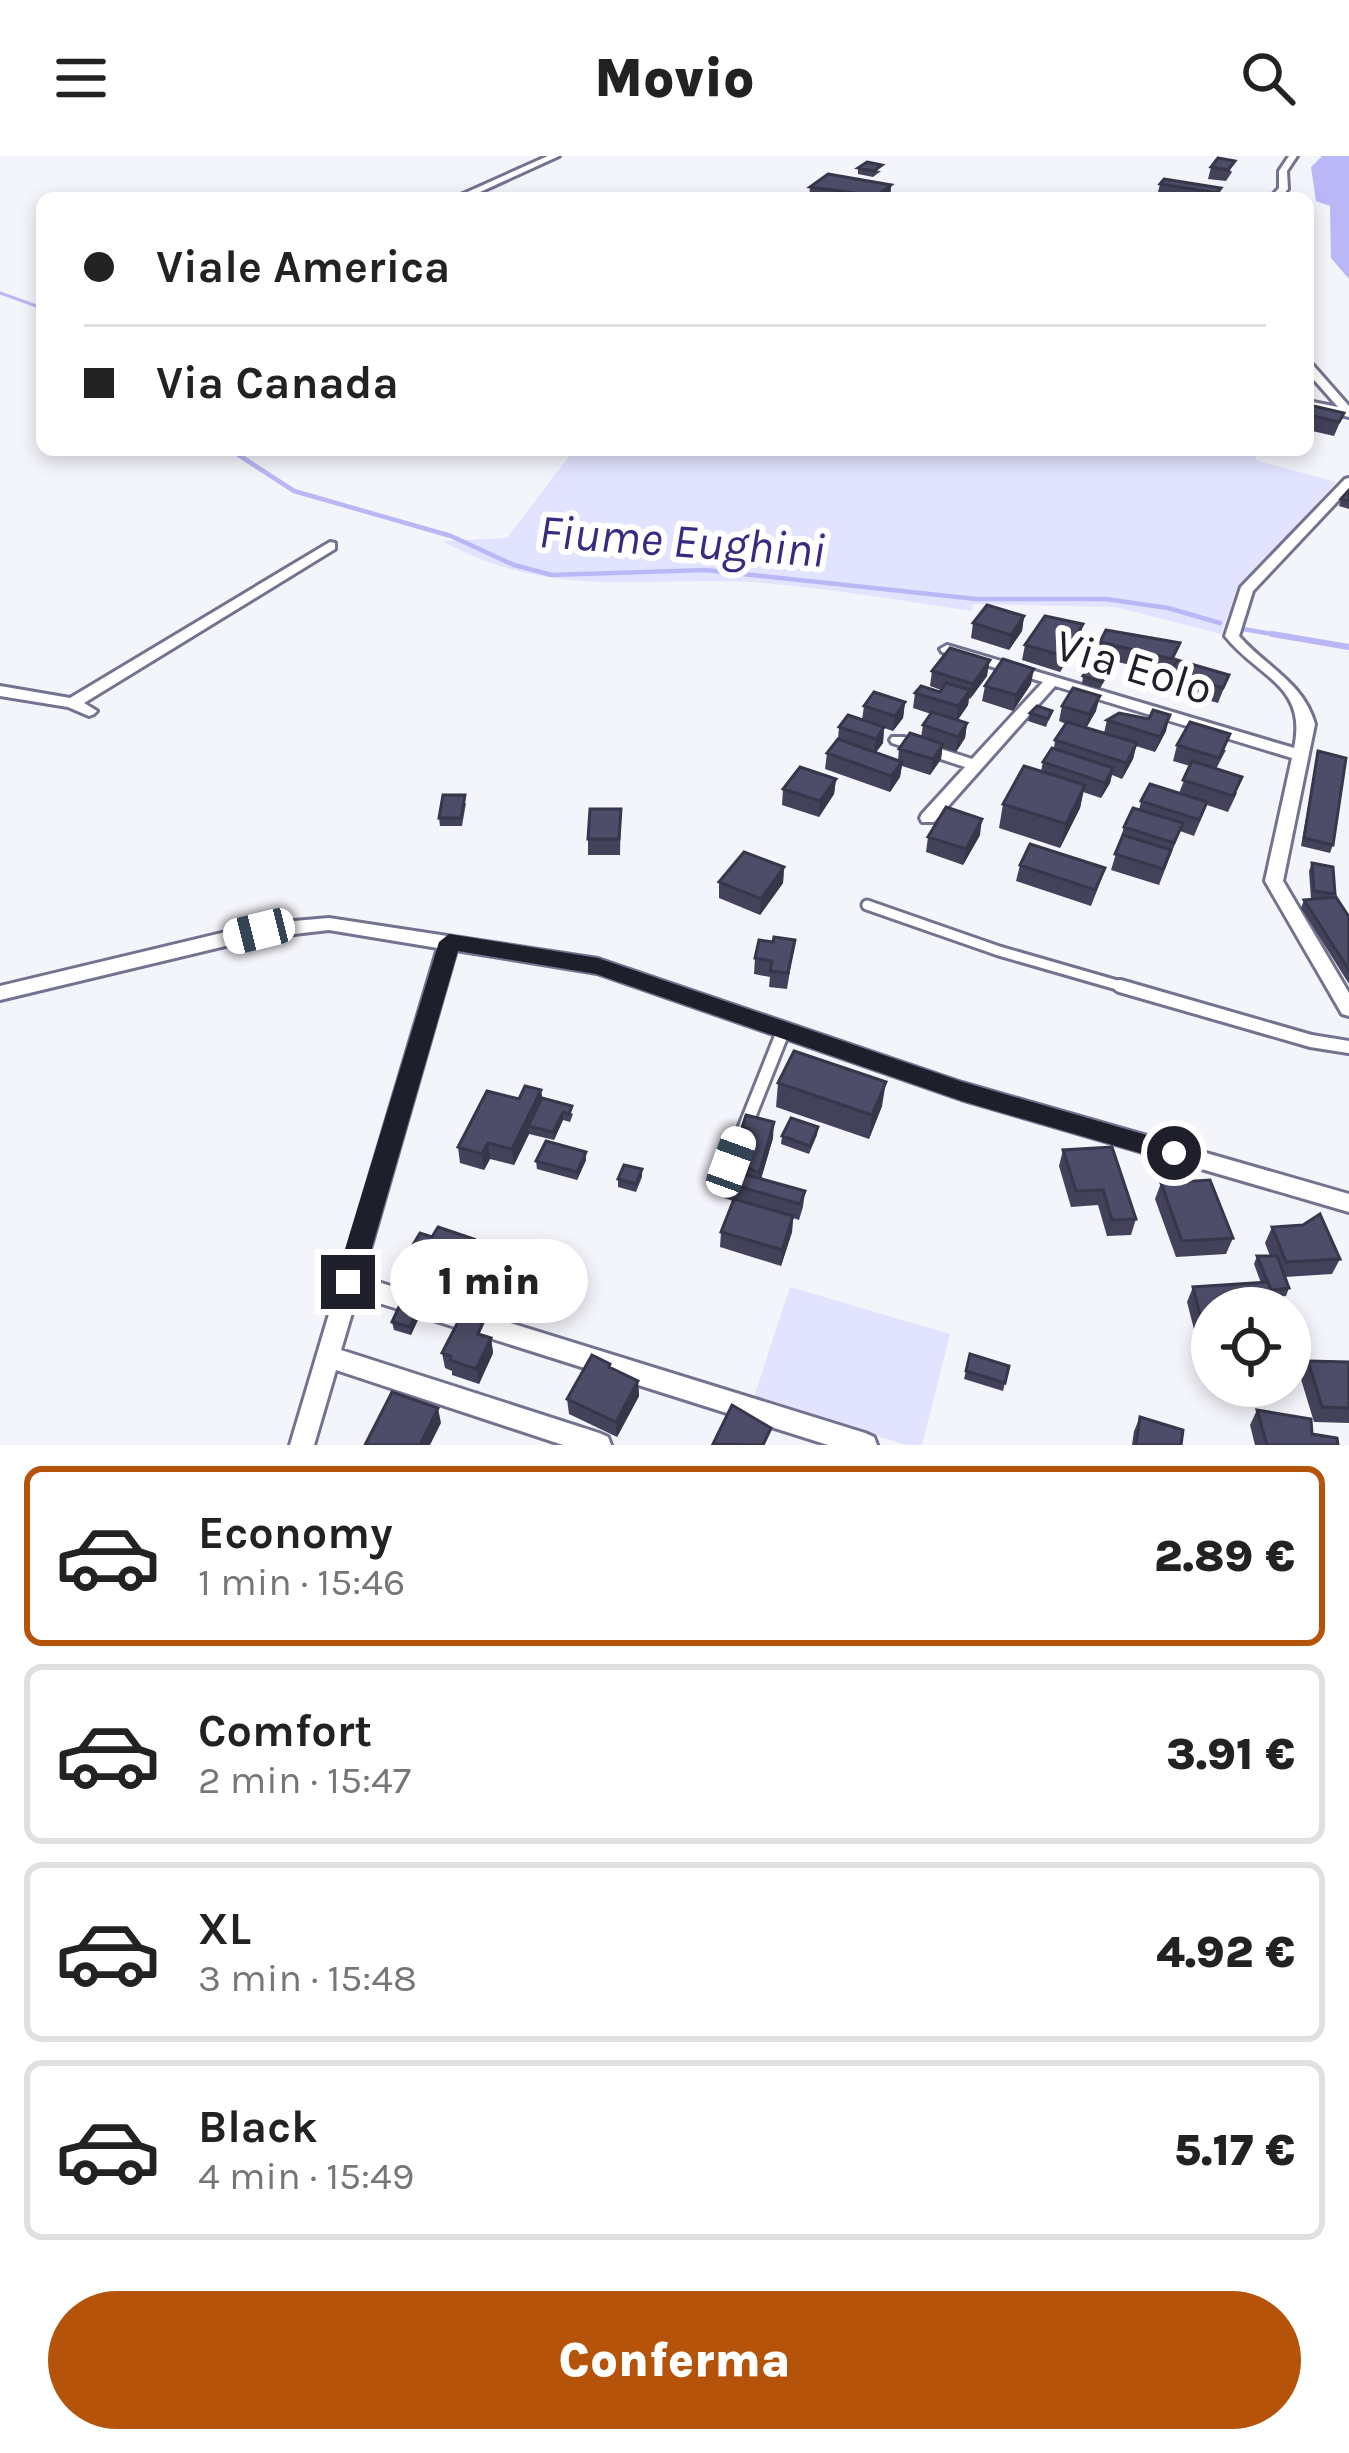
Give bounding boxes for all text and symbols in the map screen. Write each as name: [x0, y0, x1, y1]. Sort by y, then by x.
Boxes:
icon: menu: [48, 45, 114, 111]
icon: search: [1235, 45, 1301, 111]
text: Movio: [594, 46, 755, 110]
text: Viale America: [156, 241, 450, 293]
text: Via Canada: [156, 357, 399, 409]
water label: Fiume Eughini: [537, 503, 827, 580]
street label: Via Eolo: [1049, 619, 1219, 715]
car: [220, 905, 298, 957]
car: [702, 1122, 760, 1202]
route start: [1147, 1126, 1201, 1180]
callout: 1 min: [390, 1240, 588, 1324]
route end: [321, 1255, 375, 1309]
text: 1 min: [438, 1258, 540, 1304]
map controls: [1191, 1287, 1311, 1407]
button: locate: [1191, 1287, 1311, 1407]
icon: car: [54, 1502, 162, 1610]
text: Economy: [198, 1507, 393, 1559]
text: 2.89 €: [1154, 1530, 1295, 1582]
text: 1 min · 15:46: [198, 1559, 405, 1605]
icon: car: [54, 1700, 162, 1808]
text: Comfort: [198, 1705, 372, 1757]
text: 3.91 €: [1166, 1728, 1295, 1780]
text: 2 min · 15:47: [198, 1757, 411, 1803]
icon: car: [54, 1898, 162, 2006]
text: XL: [198, 1903, 251, 1955]
text: 4.92 €: [1156, 1926, 1295, 1978]
text: 3 min · 15:48: [198, 1955, 417, 2001]
icon: car: [54, 2096, 162, 2204]
text: Black: [198, 2101, 318, 2153]
text: 5.17 €: [1174, 2124, 1295, 2176]
text: 4 min · 15:49: [198, 2153, 414, 2199]
button: Conferma: [48, 2291, 1301, 2429]

